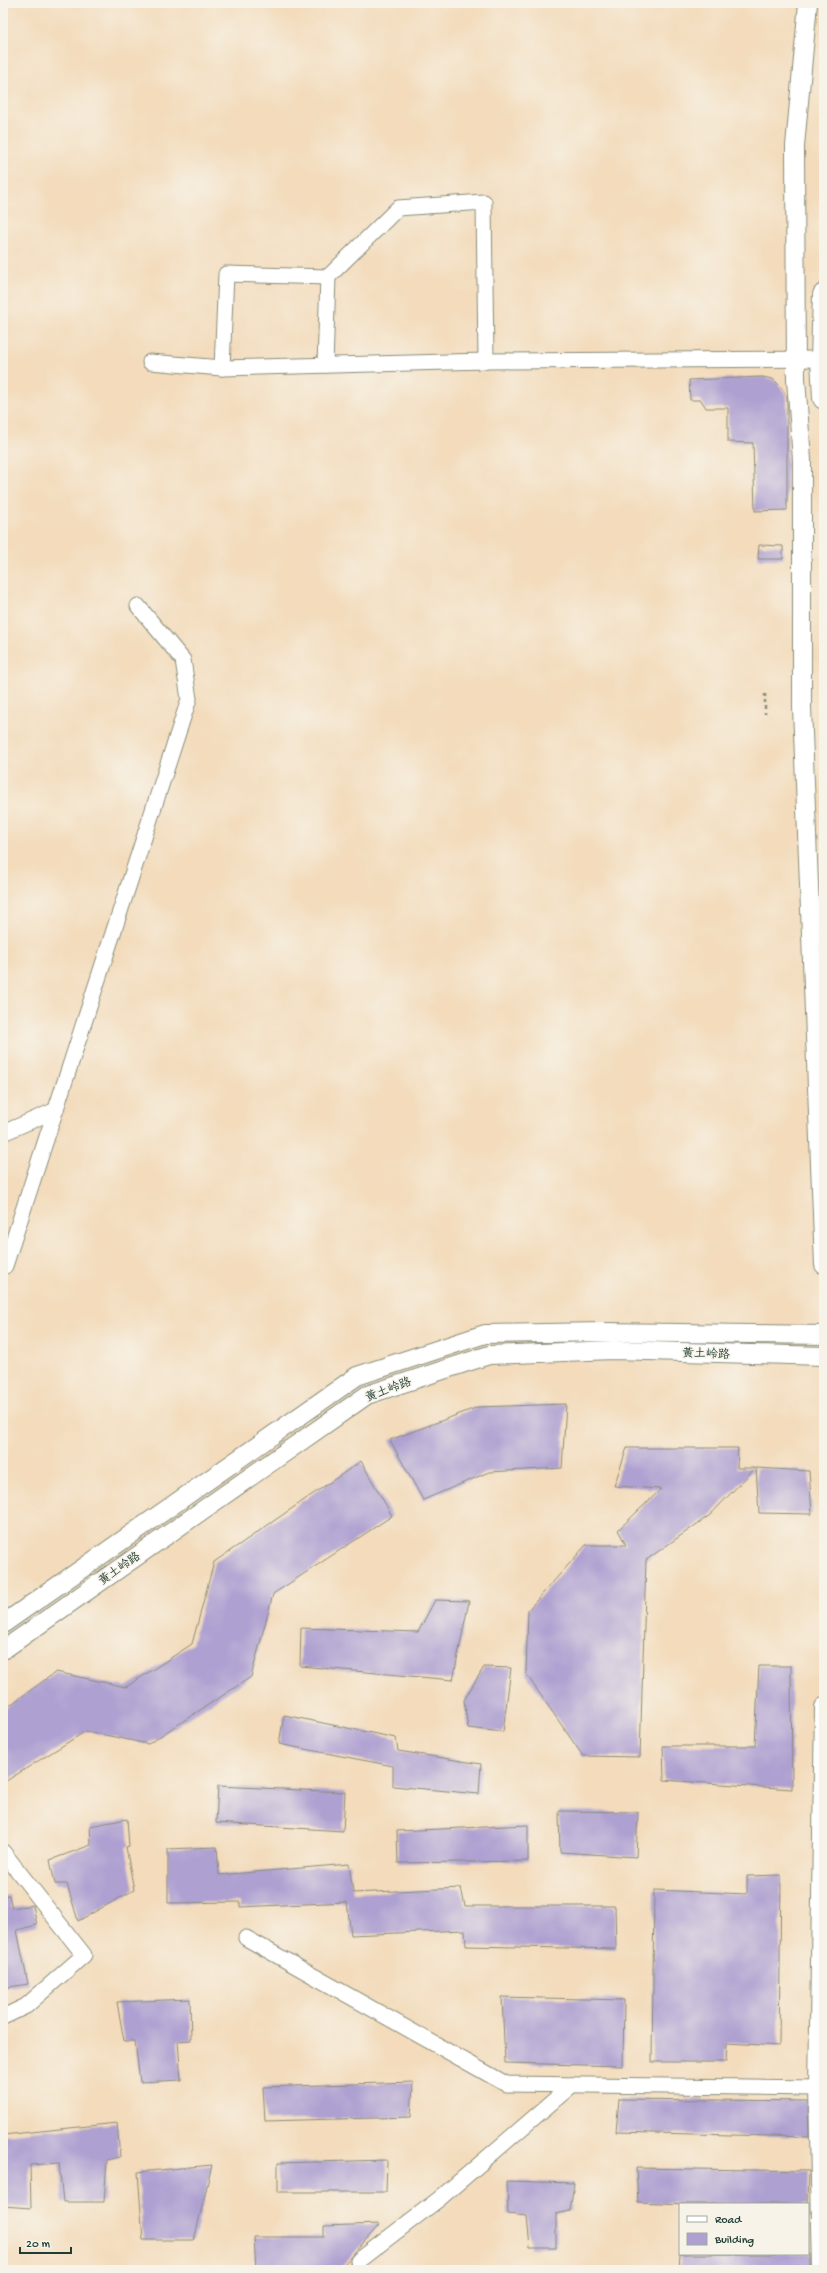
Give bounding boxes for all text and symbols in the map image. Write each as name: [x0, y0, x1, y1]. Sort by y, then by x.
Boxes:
street label: 黄土岭路: [682, 1346, 730, 1363]
street label: 黄土岭路: [363, 1375, 414, 1406]
street label: 黄土岭路: [96, 1549, 144, 1589]
legend: [679, 2203, 809, 2255]
text: Road: [715, 2214, 742, 2228]
scale bar: [20, 2229, 71, 2255]
text: Building: [714, 2234, 754, 2248]
text: 20 m: [26, 2238, 51, 2252]

